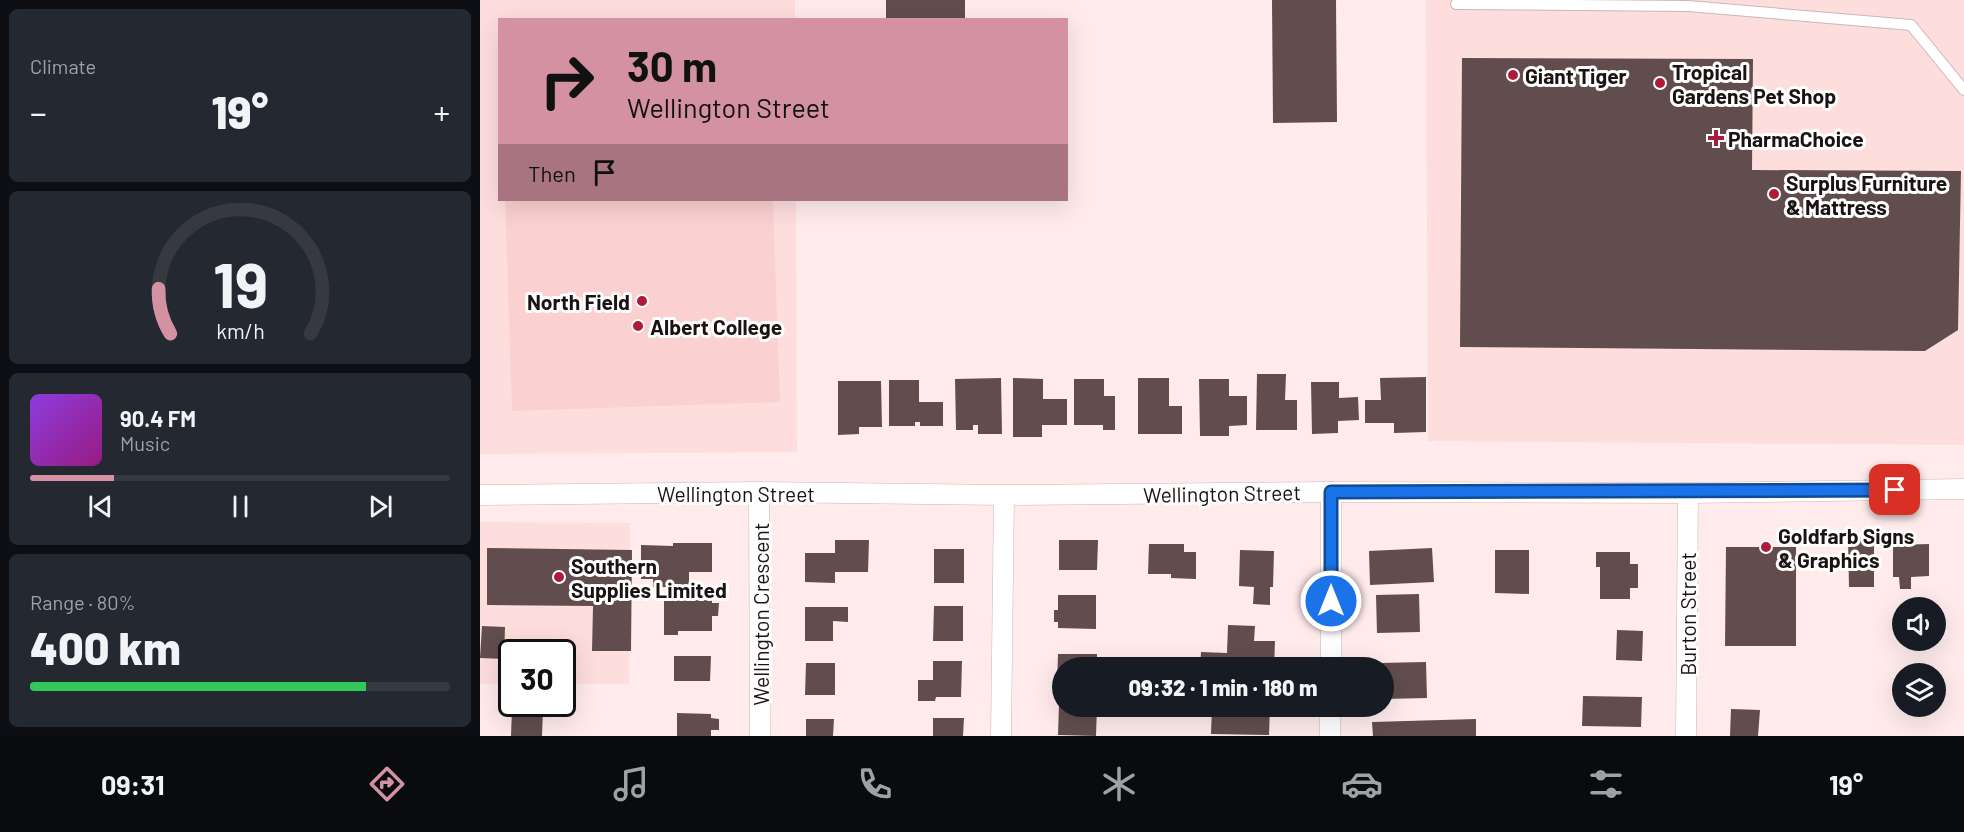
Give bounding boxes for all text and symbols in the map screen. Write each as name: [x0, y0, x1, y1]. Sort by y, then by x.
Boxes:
text: 30 m: [627, 40, 717, 90]
icon: right: [528, 42, 606, 120]
text: Climate: [30, 54, 96, 78]
place label: Tropical Gardens Pet Shop: [1672, 59, 1836, 108]
place label: Giant Tiger: [1525, 63, 1627, 88]
marker: Giant Tiger: [1506, 68, 1520, 82]
marker: Tropical Gardens Pet Shop: [1653, 76, 1667, 90]
text: 19°: [212, 84, 268, 138]
text: Wellington Street: [627, 91, 830, 123]
text: −: [30, 92, 47, 132]
text: +: [434, 92, 450, 132]
place label: PharmaChoice: [1728, 126, 1864, 151]
marker: PharmaChoice: [1709, 131, 1723, 145]
icon: arrive: [588, 156, 621, 189]
text: Then: [528, 160, 576, 186]
place label: Surplus Furniture & Mattress: [1786, 170, 1947, 219]
marker: Surplus Furniture & Mattress: [1767, 187, 1781, 201]
text: 19: [212, 246, 268, 320]
place label: North Field: [527, 289, 630, 314]
marker: North Field: [635, 294, 649, 308]
place label: Albert College: [650, 314, 782, 339]
text: km/h: [216, 319, 264, 344]
marker: Albert College: [631, 319, 645, 333]
text: 90.4 FM: [120, 405, 196, 431]
text: Music: [120, 431, 170, 455]
pin: [1869, 464, 1920, 515]
icon: arrive: [1878, 473, 1911, 506]
street label: Wellington Street: [1143, 479, 1301, 507]
street label: Wellington Street: [657, 481, 815, 506]
icon: previous: [84, 490, 117, 523]
icon: pause: [224, 490, 257, 523]
icon: next: [364, 490, 397, 523]
street label: Wellington Crescent: [748, 523, 773, 705]
place label: Goldfarb Signs & Graphics: [1778, 523, 1914, 572]
marker: Goldfarb Signs & Graphics: [1759, 540, 1773, 554]
street label: Burton Street: [1675, 552, 1700, 676]
place label: Southern Supplies Limited: [571, 553, 727, 602]
position arrow: [1299, 569, 1363, 633]
marker: Southern Supplies Limited: [552, 570, 566, 584]
text: Range · 80%: [30, 590, 135, 614]
map controls: [1892, 597, 1946, 717]
button: sound: [1892, 597, 1946, 651]
text: 400 km: [30, 620, 181, 674]
speed limit sign: 30: [498, 639, 576, 717]
button: layers: [1892, 663, 1946, 717]
text: 09:32 · 1 min · 180 m: [1128, 674, 1318, 700]
icon: directions: [366, 763, 408, 805]
icon: music: [610, 763, 652, 805]
icon: phone: [854, 763, 896, 805]
icon: climate: [1098, 763, 1140, 805]
icon: car: [1341, 763, 1383, 805]
icon: filters: [1585, 763, 1627, 805]
text: 09:31: [101, 768, 165, 800]
text: 19°: [1829, 768, 1863, 800]

